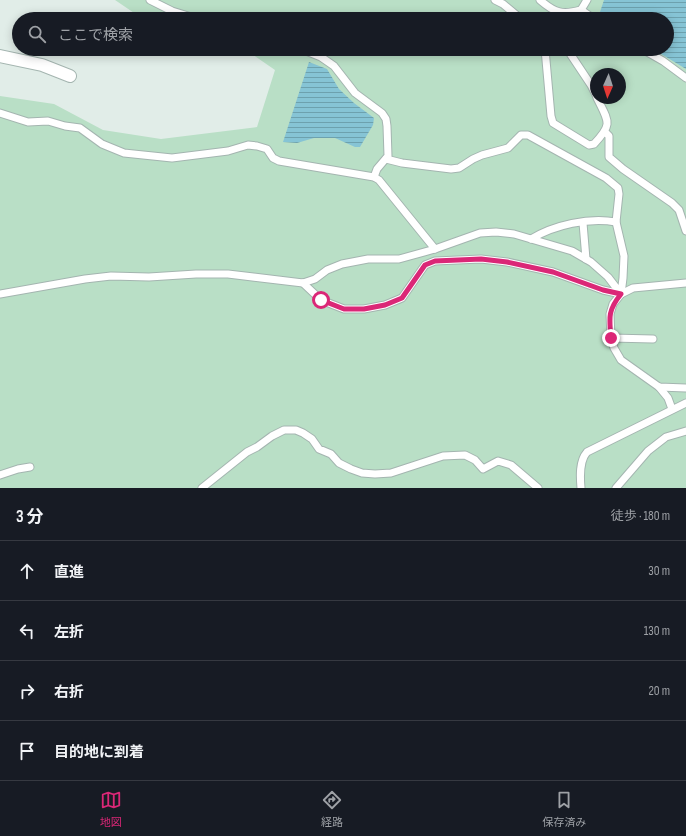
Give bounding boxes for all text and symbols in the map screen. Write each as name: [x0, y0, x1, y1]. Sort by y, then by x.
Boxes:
search box: [12, 12, 674, 56]
icon: search: [26, 23, 48, 45]
text: ここで検索: [58, 26, 133, 45]
north arrow: [590, 68, 626, 104]
route start: [312, 291, 330, 309]
route end: [602, 329, 620, 347]
text: 3 分: [16, 507, 43, 527]
text: 徒歩 · 180 m: [611, 508, 670, 524]
icon: ahead: [16, 560, 38, 582]
text: 直進: [54, 563, 84, 582]
text: 30 m: [648, 563, 670, 579]
icon: left: [16, 620, 38, 642]
text: 左折: [54, 623, 84, 642]
text: 130 m: [644, 623, 670, 639]
icon: right: [16, 680, 38, 702]
text: 右折: [54, 683, 84, 702]
text: 20 m: [648, 683, 670, 699]
icon: arrive: [16, 740, 38, 762]
text: 目的地に到着: [54, 743, 144, 762]
tab: 地図: [100, 789, 122, 829]
tab: 経路: [321, 789, 343, 829]
tab: 保存済み: [542, 789, 586, 829]

